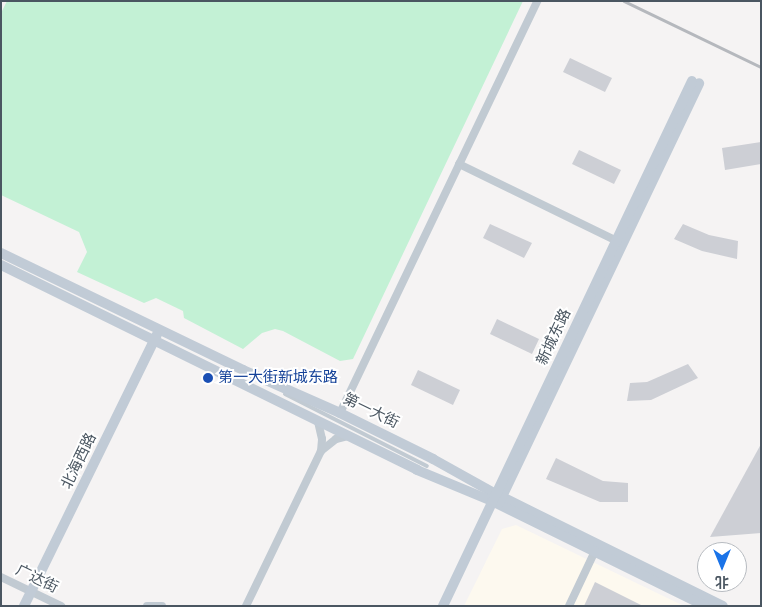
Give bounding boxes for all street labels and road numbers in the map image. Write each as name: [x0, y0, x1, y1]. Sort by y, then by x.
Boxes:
street label: 新城东路: [533, 306, 575, 368]
street label: 第一大街: [340, 390, 402, 432]
street label: 北海西路: [58, 430, 100, 492]
street label: 广达街: [13, 561, 61, 597]

